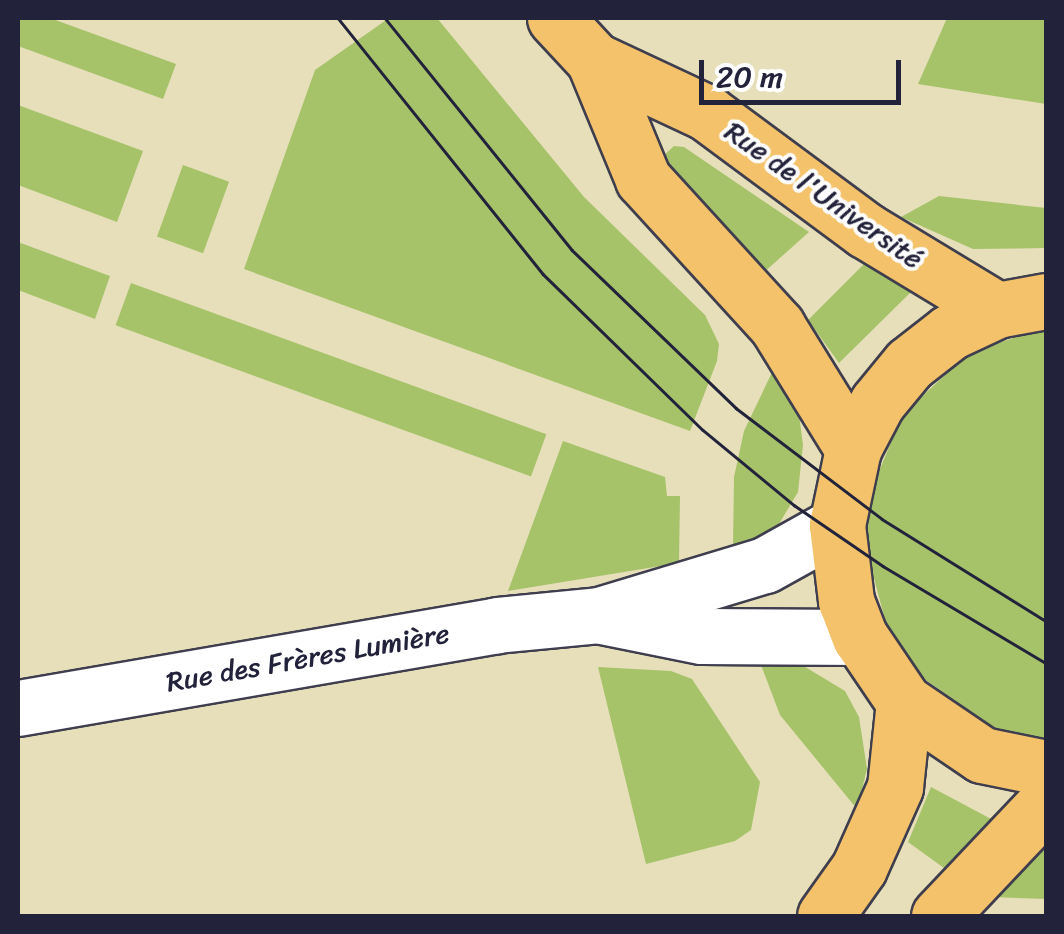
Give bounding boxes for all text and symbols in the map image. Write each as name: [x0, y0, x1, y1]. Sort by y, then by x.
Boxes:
scale bar: [704, 40, 906, 102]
text: 20 m: [716, 50, 783, 104]
street label: Rue de l'Université: [718, 114, 930, 276]
street label: Rue des Frères Lumière: [165, 617, 451, 699]

